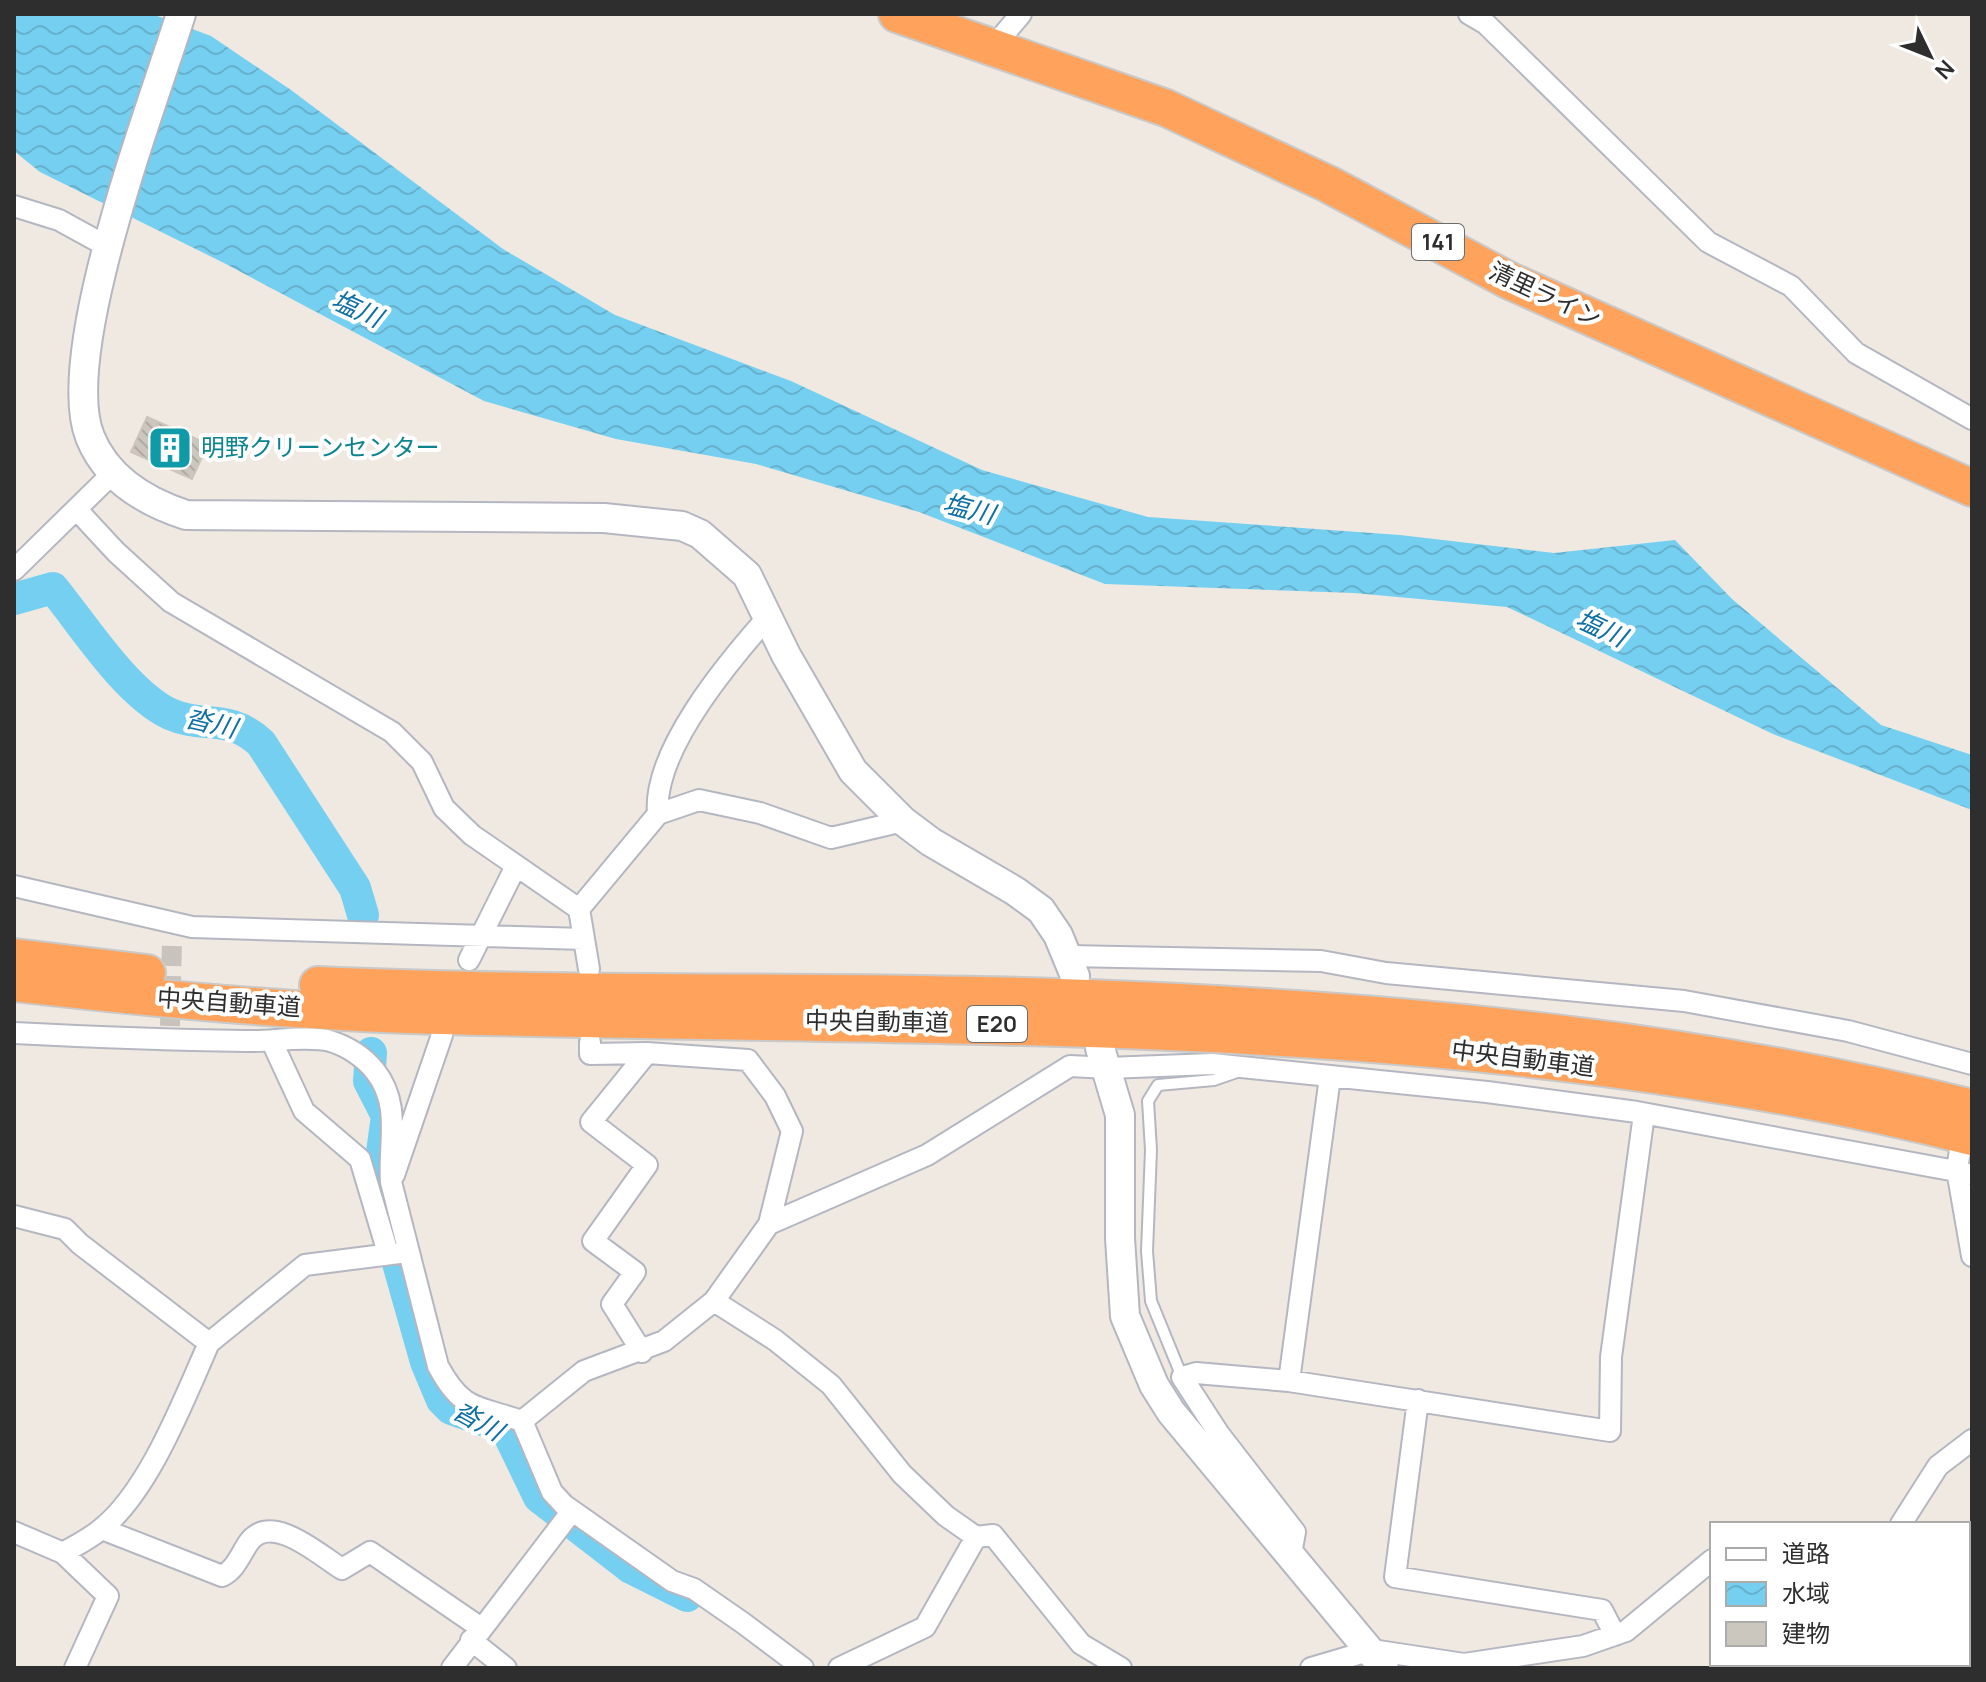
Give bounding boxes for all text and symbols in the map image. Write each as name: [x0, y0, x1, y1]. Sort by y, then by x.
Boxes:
north arrow: [1890, 16, 1970, 96]
text: N: [1928, 54, 1961, 86]
road number: 141: [1412, 224, 1464, 260]
street label: 清里ライン: [1484, 253, 1607, 334]
water label: 塩川: [326, 281, 391, 336]
building icon: 明野クリーンセンター: [146, 424, 194, 472]
place label: 明野クリーンセンター: [201, 430, 440, 463]
water label: 塩川: [940, 484, 1002, 533]
water label: 塩川: [1570, 600, 1635, 656]
water label: 沓川: [182, 699, 244, 746]
street label: 中央自動車道: [156, 980, 302, 1023]
street label: 中央自動車道: [805, 1003, 949, 1038]
road number: E20: [967, 1006, 1027, 1042]
street label: 中央自動車道: [1450, 1032, 1597, 1083]
water label: 沓川: [447, 1392, 513, 1450]
legend: [1710, 1522, 1970, 1666]
text: 道路: [1782, 1536, 1830, 1569]
text: 水域: [1782, 1576, 1830, 1609]
text: 建物: [1782, 1616, 1830, 1649]

